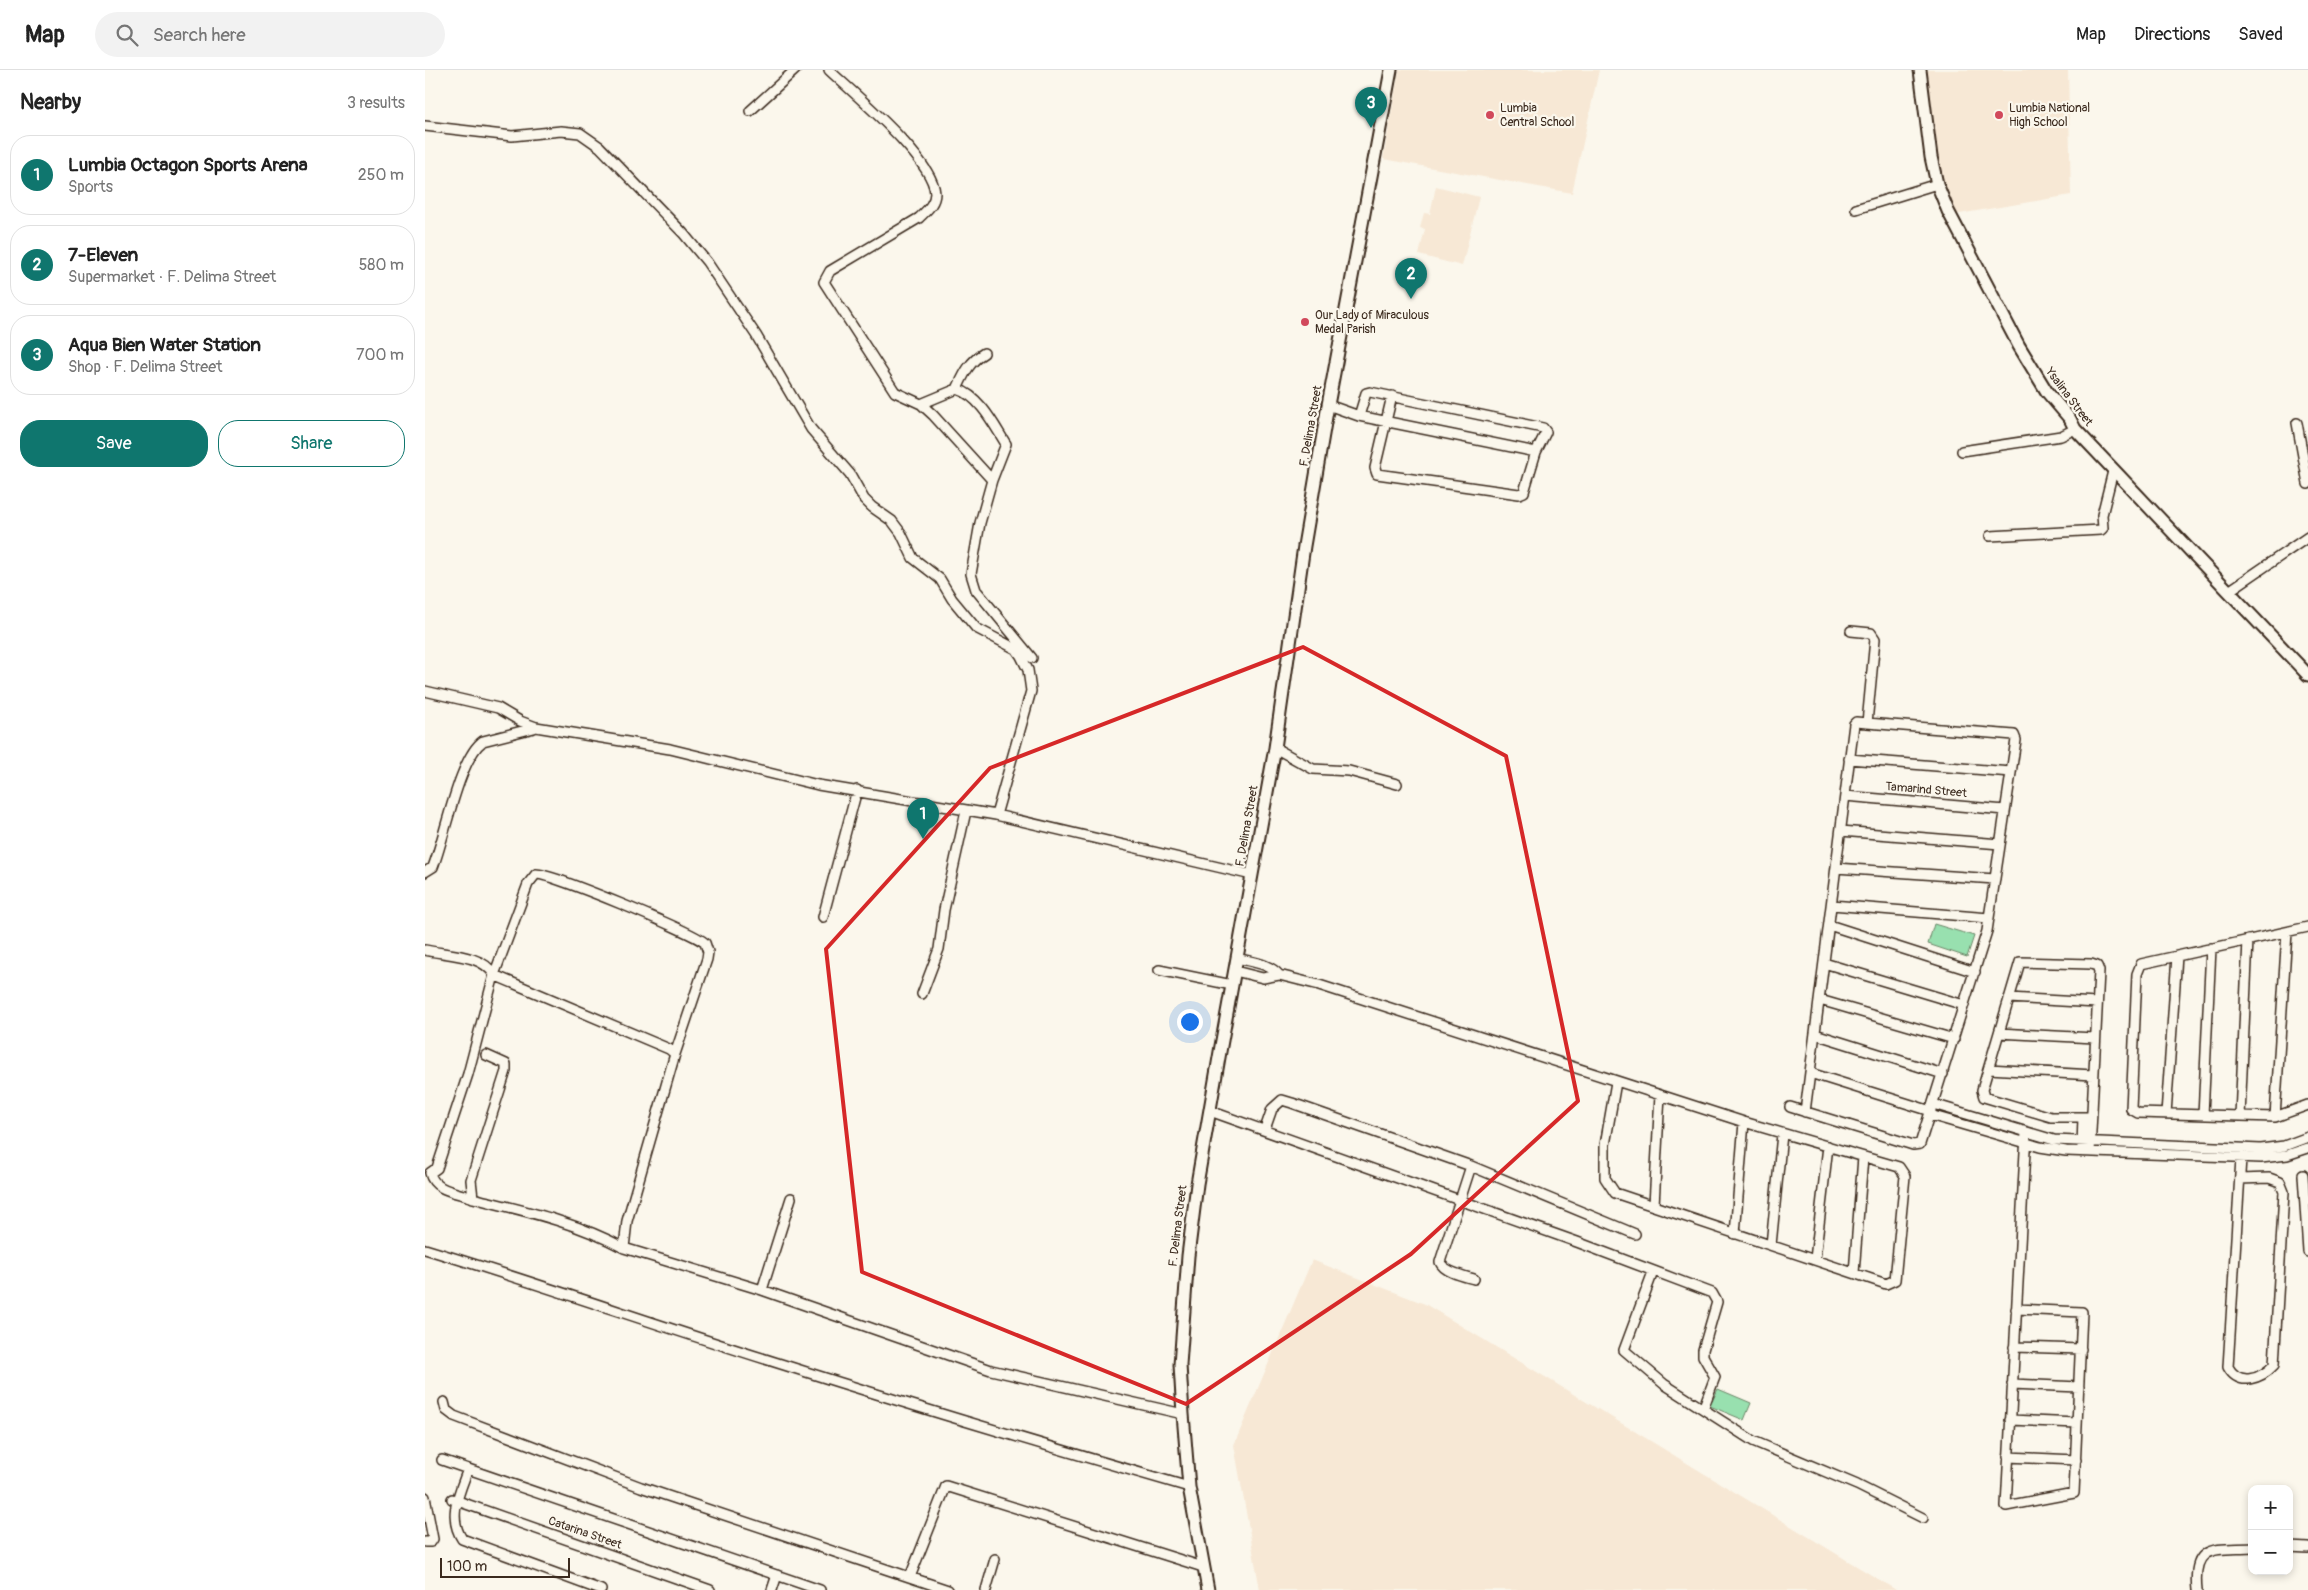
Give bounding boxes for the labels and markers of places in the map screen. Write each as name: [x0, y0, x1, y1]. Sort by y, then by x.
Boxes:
pin: 3: [1355, 87, 1387, 128]
place label: Lumbia Central School: [1500, 101, 1575, 130]
place label: Lumbia National High School: [2009, 101, 2090, 130]
marker: Lumbia Central School: [1484, 109, 1496, 121]
marker: Lumbia National High School: [1993, 109, 2005, 121]
pin: 2: [1395, 258, 1427, 299]
place label: Our Lady of Miraculous Medal Parish: [1315, 308, 1430, 337]
marker: Our Lady of Miraculous Medal Parish: [1299, 316, 1311, 328]
pin: 1: [907, 798, 939, 839]

